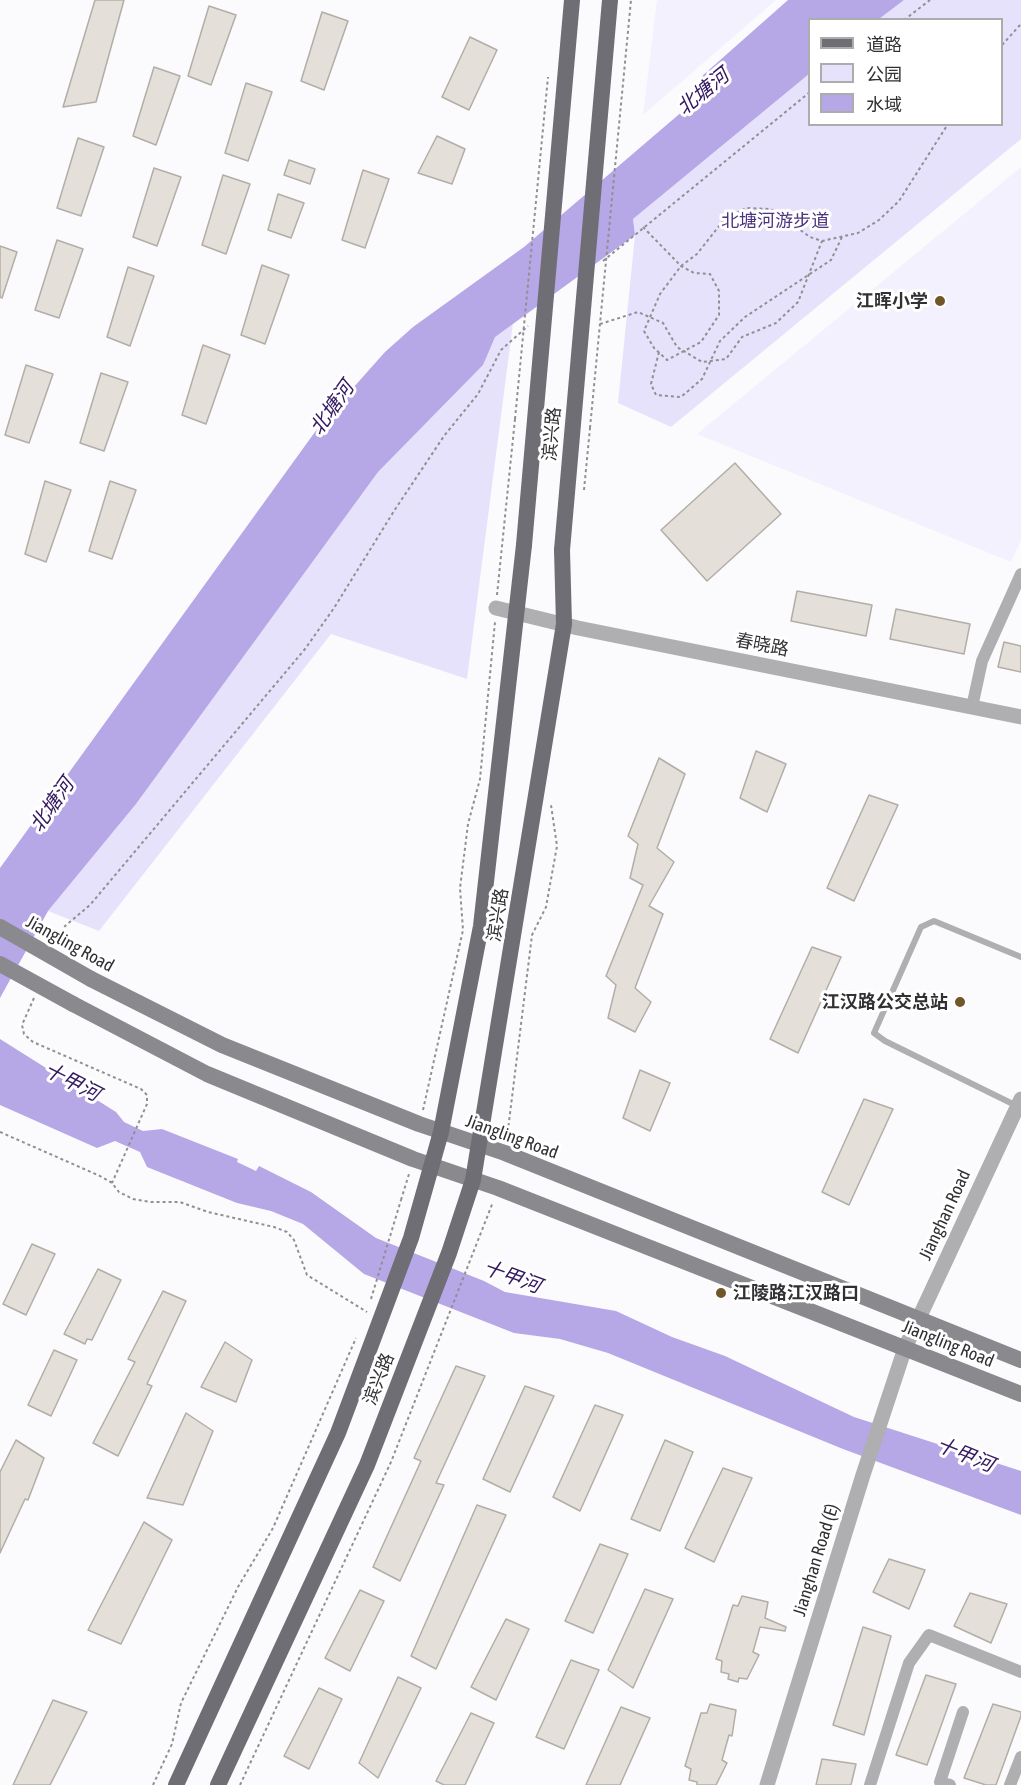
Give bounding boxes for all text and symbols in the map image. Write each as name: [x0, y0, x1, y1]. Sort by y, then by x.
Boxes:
legend: [808, 18, 1003, 126]
text: 道路: [866, 34, 902, 55]
water label: 北塘河: [672, 64, 734, 120]
text: 公园: [866, 64, 902, 85]
text: 水域: [866, 94, 902, 115]
park label: 北塘河游步道: [721, 210, 829, 232]
place label: 江晖小学: [856, 290, 928, 312]
marker: 江晖小学: [933, 294, 947, 308]
water label: 北塘河: [305, 377, 359, 439]
street label: 滨兴路: [539, 406, 565, 462]
street label: 春晓路: [733, 629, 791, 661]
water label: 北塘河: [25, 774, 79, 836]
street label: 滨兴路: [483, 887, 513, 943]
street label: Jiangling Road: [22, 911, 118, 977]
place label: 江汉路公交总站: [822, 991, 948, 1013]
marker: 江汉路公交总站: [953, 995, 967, 1009]
water label: 十甲河: [40, 1058, 104, 1106]
street label: Jiangling Road: [463, 1110, 561, 1164]
street label: Jianghan Road: [915, 1166, 975, 1264]
water label: 十甲河: [480, 1255, 544, 1299]
place label: 江陵路江汉路口: [733, 1282, 859, 1304]
marker: 江陵路江汉路口: [714, 1286, 728, 1300]
street label: Jiangling Road: [899, 1316, 997, 1372]
street label: 滨兴路: [359, 1350, 399, 1408]
water label: 十甲河: [933, 1433, 997, 1477]
street label: Jianghan Road (E): [789, 1501, 843, 1619]

